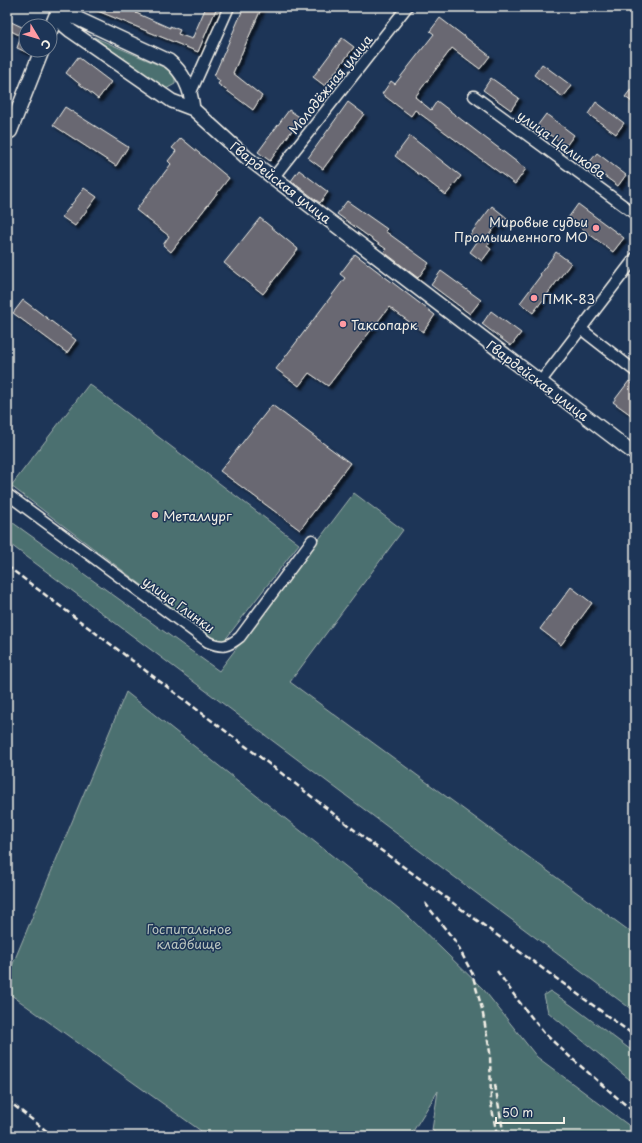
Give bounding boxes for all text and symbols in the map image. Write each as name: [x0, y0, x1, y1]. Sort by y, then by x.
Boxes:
north arrow: [18, 18, 58, 58]
street label: Молодёжная улица: [284, 29, 377, 138]
text: С: [37, 36, 56, 53]
street label: улица Цаликова: [514, 105, 611, 183]
street label: Гвардейская улица: [226, 136, 336, 228]
place label: Мировые судьи Промышленного МО: [454, 212, 588, 246]
marker: Мировые судьи Промышленного МО: [591, 223, 601, 233]
place label: ПМК-83: [542, 289, 595, 308]
marker: ПМК-83: [529, 293, 539, 303]
place label: Таксопарк: [351, 315, 418, 334]
marker: Таксопарк: [338, 319, 348, 329]
street label: Гвардейская улица: [483, 335, 594, 425]
place label: Металлург: [163, 506, 232, 525]
marker: Металлург: [150, 510, 160, 520]
street label: улица Глинки: [139, 571, 219, 637]
park label: Госпитальное кладбище: [147, 919, 231, 953]
scale bar: [496, 1099, 564, 1125]
text: 50 m: [502, 1103, 533, 1121]

